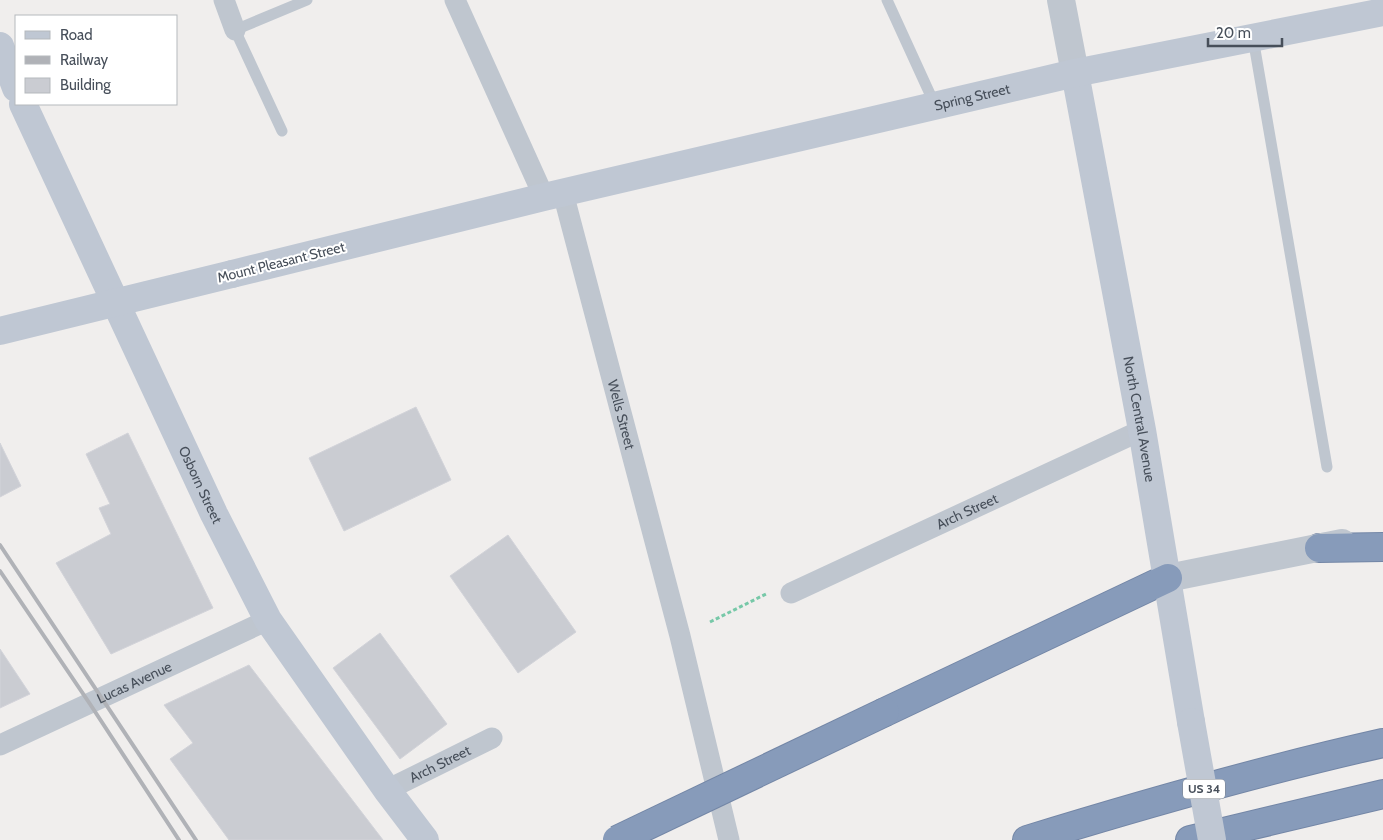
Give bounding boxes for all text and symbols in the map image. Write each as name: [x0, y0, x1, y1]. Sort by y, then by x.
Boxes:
legend: [15, 15, 178, 105]
scale bar: [1208, 15, 1282, 47]
text: 20 m: [1216, 24, 1251, 42]
text: Road: [60, 26, 93, 44]
text: Railway: [60, 51, 109, 69]
text: Building: [60, 76, 111, 94]
street label: Spring Street: [932, 79, 1012, 115]
street label: Mount Pleasant Street: [215, 237, 347, 287]
street label: North Central Avenue: [1119, 355, 1160, 483]
street label: Wells Street: [604, 378, 639, 452]
street label: Osborn Street: [175, 443, 226, 527]
street label: Arch Street: [933, 489, 1001, 533]
street label: Lucas Avenue: [94, 657, 175, 708]
street label: Arch Street: [406, 741, 474, 787]
road number: US 34: [1183, 780, 1225, 799]

